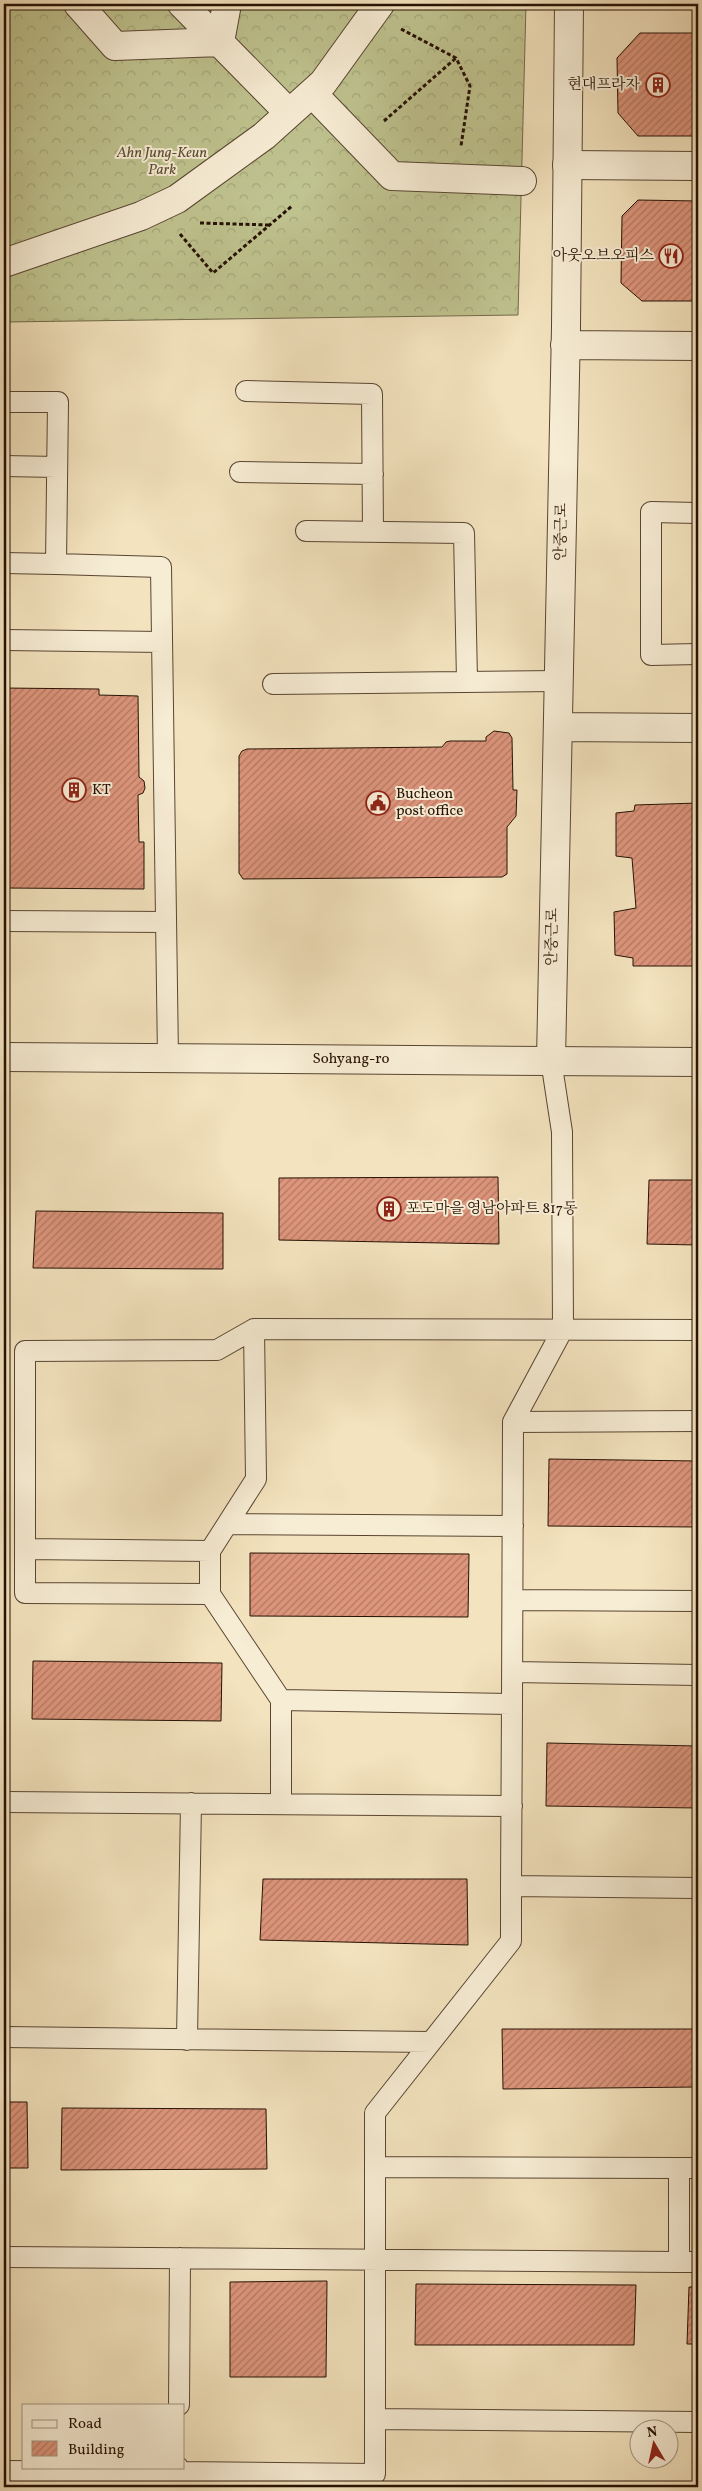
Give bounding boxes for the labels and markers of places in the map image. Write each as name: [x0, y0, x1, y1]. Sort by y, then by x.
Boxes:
building icon: 현대프라자: [645, 72, 671, 98]
place label: 현대프라자: [568, 75, 641, 96]
restaurant icon: 아웃오브오피스: [658, 243, 684, 269]
place label: 아웃오브오피스: [553, 246, 655, 267]
building icon: KT: [61, 777, 87, 803]
place label: KT: [92, 780, 111, 801]
place label: Bucheon post office: [396, 784, 463, 822]
public building icon: Bucheon post office: [365, 790, 391, 816]
building icon: 포도마을 영남아파트 817동: [376, 1196, 402, 1222]
place label: 포도마을 영남아파트 817동: [406, 1199, 578, 1220]

